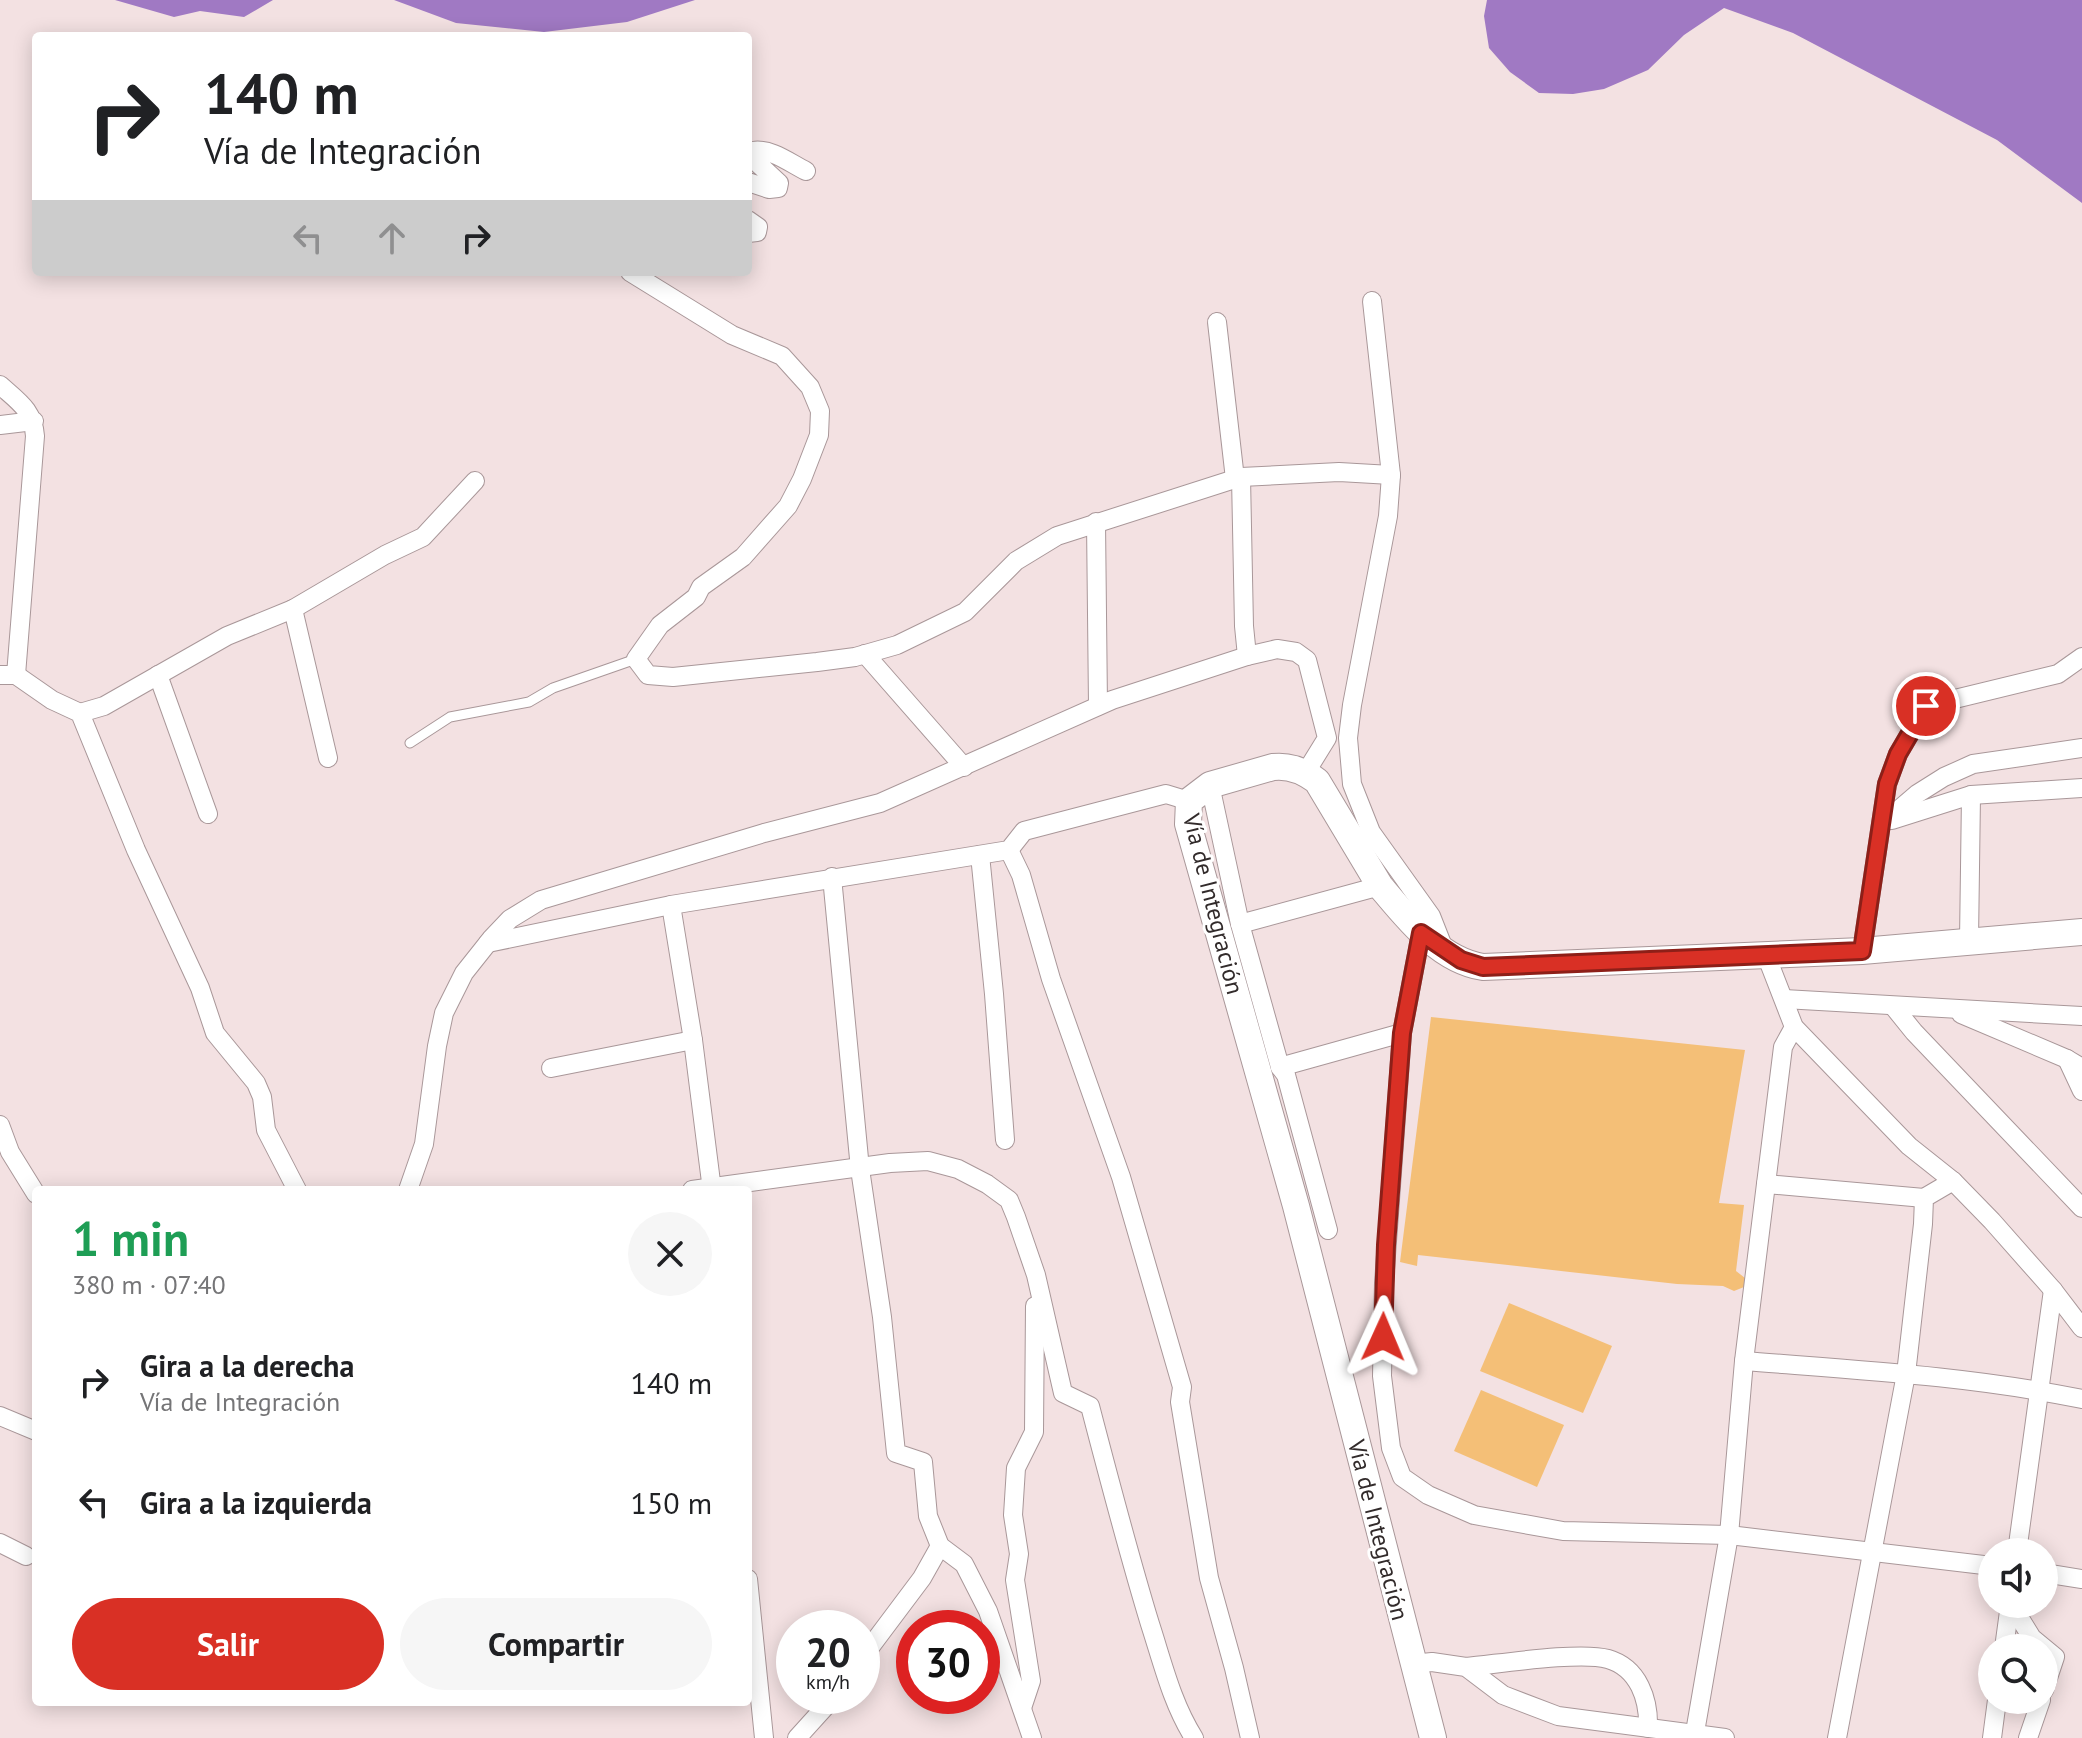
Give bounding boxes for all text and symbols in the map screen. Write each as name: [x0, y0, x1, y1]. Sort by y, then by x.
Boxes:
text: 140 m: [204, 57, 359, 129]
icon: right: [72, 64, 176, 168]
text: Vía de Integración: [204, 127, 481, 174]
icon: left: [286, 216, 330, 260]
icon: ahead: [370, 216, 414, 260]
icon: right: [454, 216, 498, 260]
pin: [1892, 672, 1960, 740]
icon: arrive: [1904, 684, 1948, 728]
street label: Vía de Integración: [1176, 809, 1251, 997]
text: 1 min: [72, 1207, 189, 1269]
button: close: [628, 1212, 712, 1296]
text: 380 m · 07:40: [72, 1268, 226, 1301]
position arrow: [1341, 1295, 1425, 1379]
text: Gira a la derecha: [140, 1346, 354, 1385]
icon: right: [72, 1360, 116, 1404]
text: 140 m: [631, 1363, 712, 1402]
text: Vía de Integración: [140, 1385, 340, 1418]
street label: Vía de Integración: [1341, 1435, 1416, 1623]
icon: left: [72, 1480, 116, 1524]
text: Gira a la izquierda: [140, 1483, 372, 1522]
text: 150 m: [631, 1483, 712, 1522]
map controls: [1978, 1538, 2058, 1714]
button: sound: [1978, 1538, 2058, 1618]
button: Salir: [72, 1598, 384, 1690]
button: Compartir: [400, 1598, 712, 1690]
speed limit sign: 30: [896, 1610, 1000, 1714]
text: 20: [805, 1626, 851, 1678]
button: search: [1978, 1634, 2058, 1714]
text: km/h: [806, 1669, 850, 1695]

